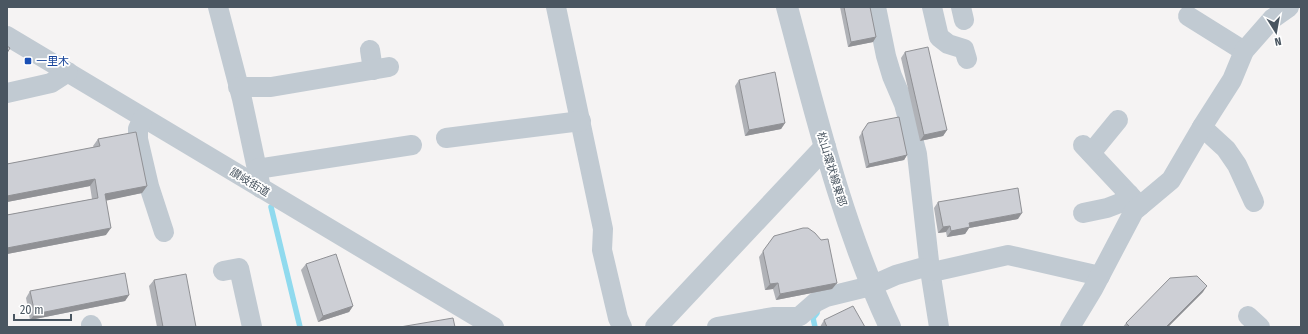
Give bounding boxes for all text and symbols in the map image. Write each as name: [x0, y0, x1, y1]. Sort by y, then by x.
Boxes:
north arrow: [1256, 12, 1296, 52]
text: N: [1273, 34, 1282, 48]
place label: 一里木: [36, 55, 69, 68]
marker: 一里木: [23, 56, 33, 66]
street label: 松山環状線東部: [814, 130, 849, 208]
street label: 讃岐街道: [228, 166, 272, 199]
scale bar: [14, 296, 71, 322]
text: 20 m: [20, 303, 44, 317]

